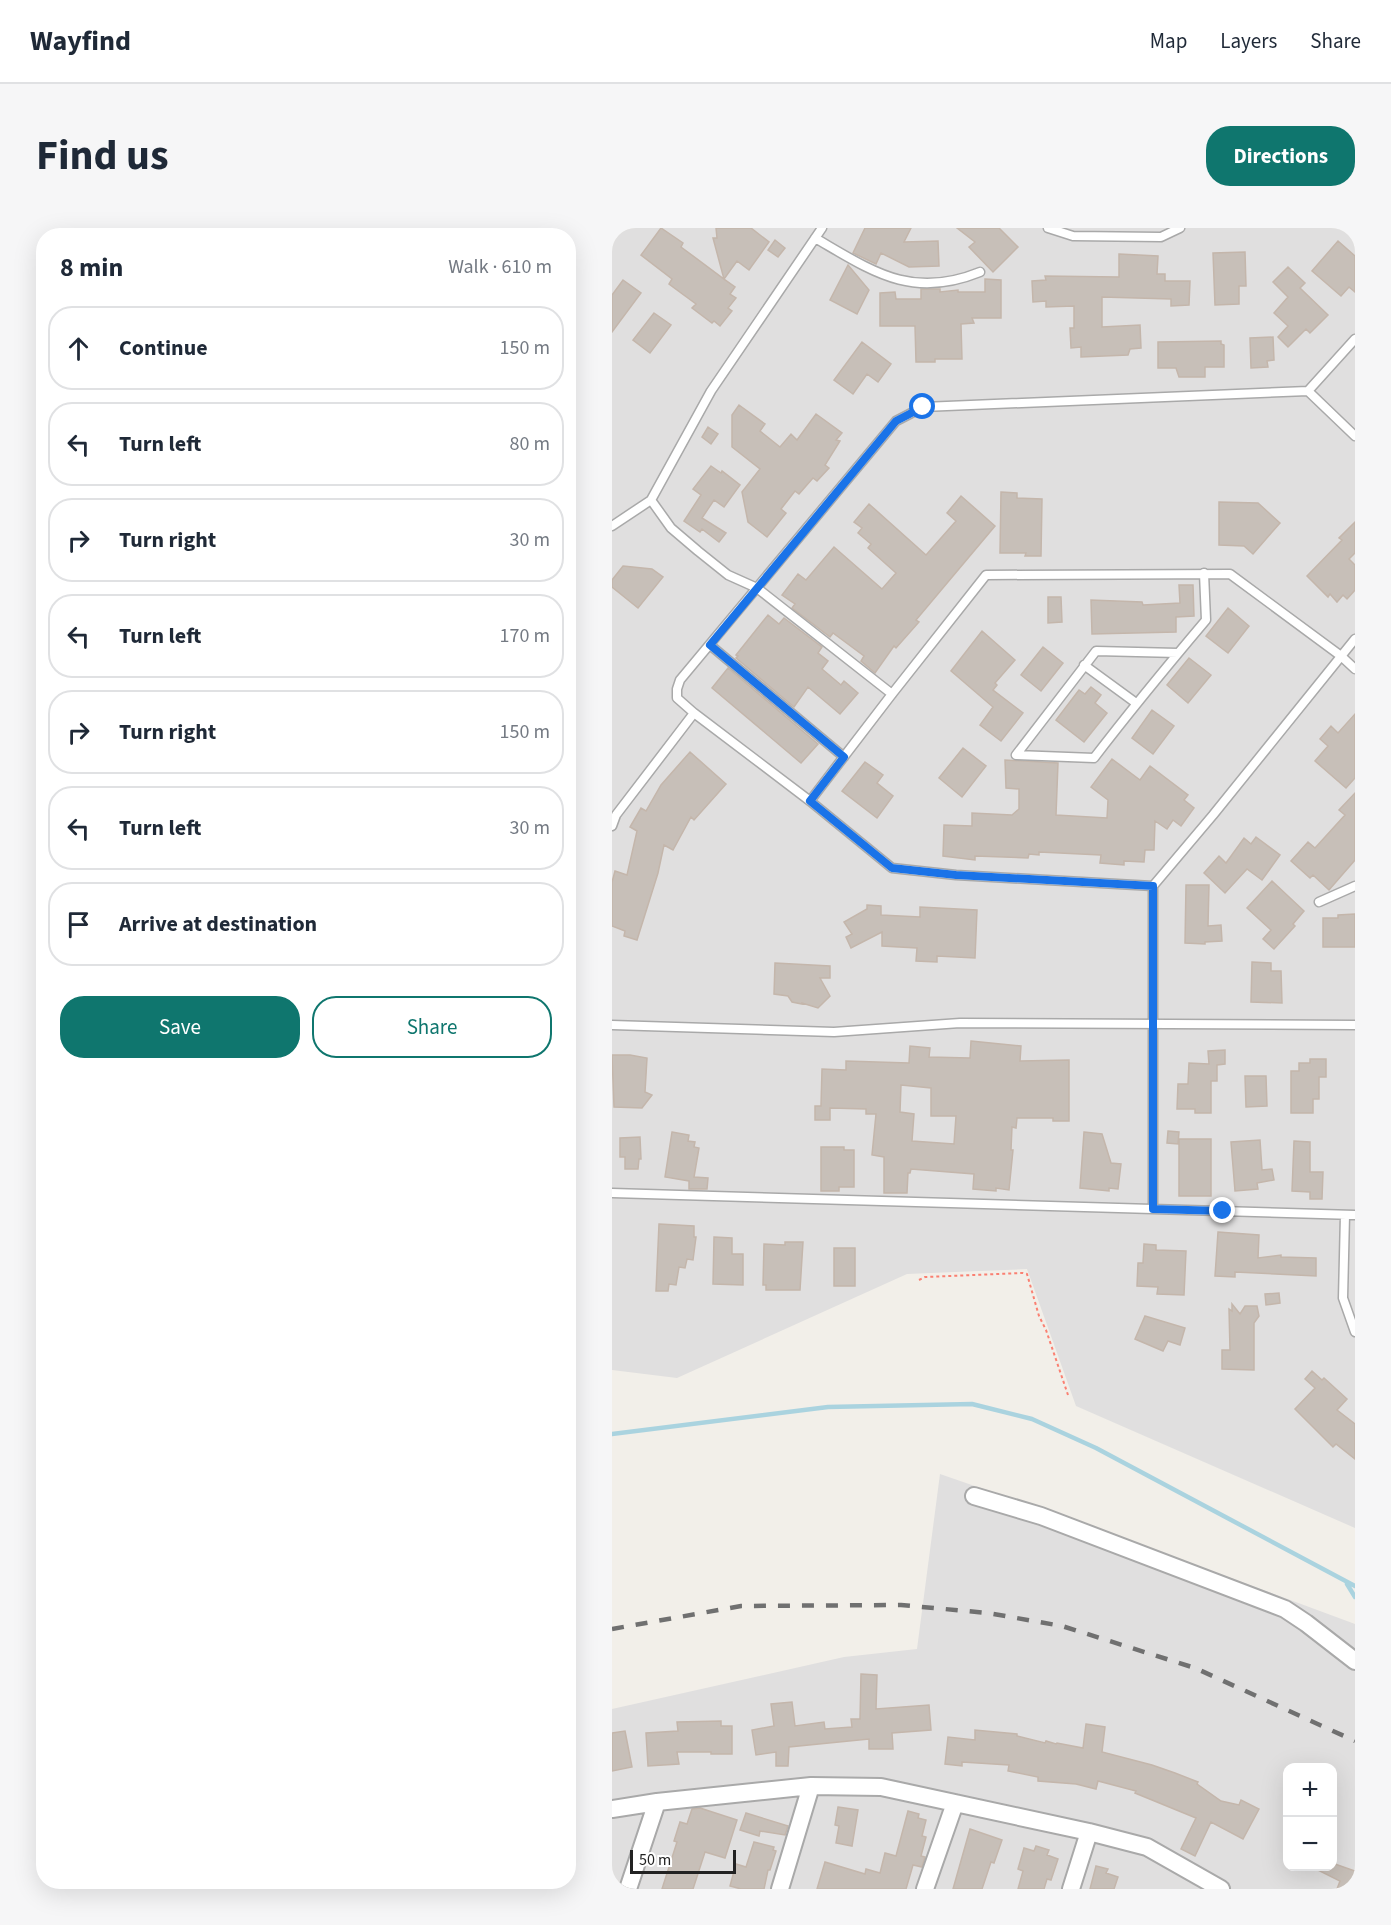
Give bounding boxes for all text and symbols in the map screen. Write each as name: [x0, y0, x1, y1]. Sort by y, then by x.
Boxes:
text: Wayfind: [30, 21, 131, 61]
text: Map: [1150, 26, 1187, 56]
text: Layers: [1220, 26, 1277, 56]
text: Share: [1310, 26, 1361, 56]
text: Find us: [36, 126, 169, 186]
button: Directions: [1206, 126, 1355, 186]
text: 8 min: [60, 249, 123, 286]
text: Walk · 610 m: [448, 253, 552, 281]
icon: ahead: [62, 332, 95, 365]
text: Continue: [119, 332, 208, 364]
text: 150 m: [500, 334, 550, 362]
route start: [909, 393, 935, 419]
icon: left: [62, 428, 95, 461]
text: Turn left: [119, 428, 201, 460]
text: 80 m: [510, 430, 550, 458]
icon: right: [62, 524, 95, 557]
text: Turn right: [119, 524, 216, 556]
text: 30 m: [510, 526, 550, 554]
icon: left: [62, 620, 95, 653]
text: Turn left: [119, 620, 201, 652]
text: 170 m: [500, 622, 550, 650]
icon: right: [62, 716, 95, 749]
text: Turn right: [119, 716, 216, 748]
text: 150 m: [500, 718, 550, 746]
icon: left: [62, 812, 95, 845]
text: Turn left: [119, 812, 201, 844]
text: 30 m: [510, 814, 550, 842]
icon: arrive: [62, 908, 95, 941]
text: Arrive at destination: [119, 908, 317, 940]
button: Save: [60, 996, 300, 1058]
button: Share: [312, 996, 552, 1058]
route end: [1209, 1197, 1235, 1223]
map controls: [1283, 1763, 1337, 1871]
button: +: [1283, 1763, 1337, 1817]
button: −: [1283, 1817, 1337, 1871]
scale bar: [630, 1847, 736, 1874]
text: 50 m: [639, 1849, 671, 1871]

